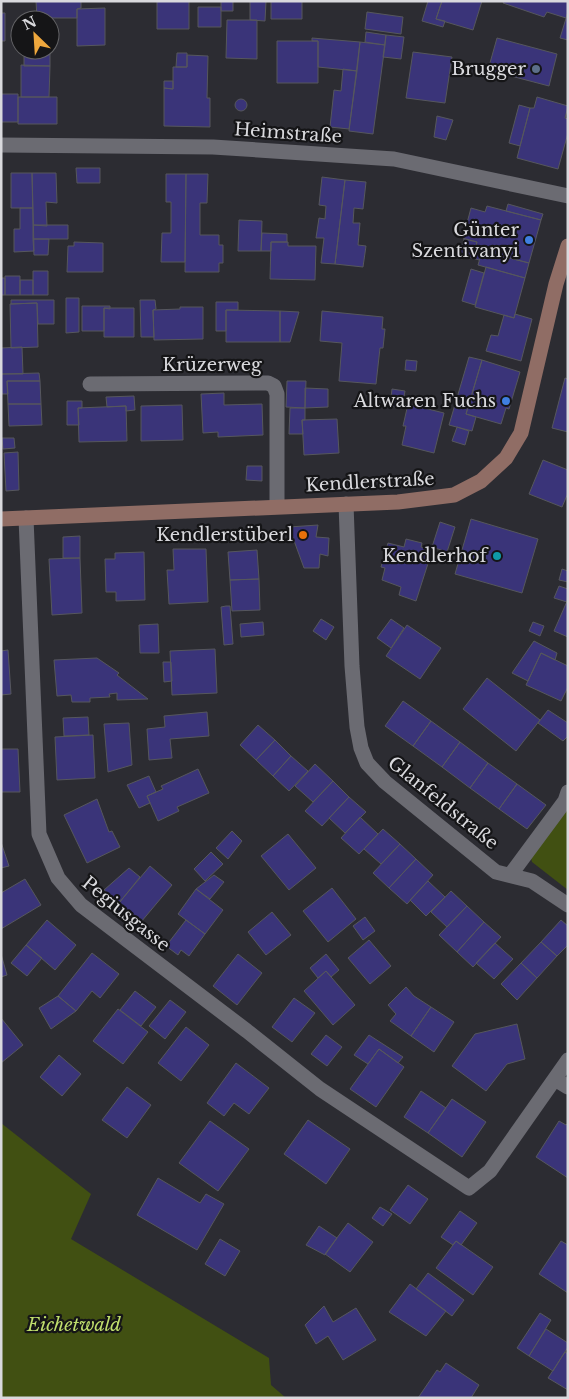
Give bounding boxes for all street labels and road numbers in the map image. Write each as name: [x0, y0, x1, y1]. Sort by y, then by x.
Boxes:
street label: Heimstraße: [233, 118, 343, 148]
street label: Krüzerweg: [162, 354, 262, 376]
street label: Kendlerstraße: [305, 468, 435, 496]
street label: Glanfeldstraße: [383, 752, 503, 854]
street label: Pegiusgasse: [78, 872, 174, 956]

